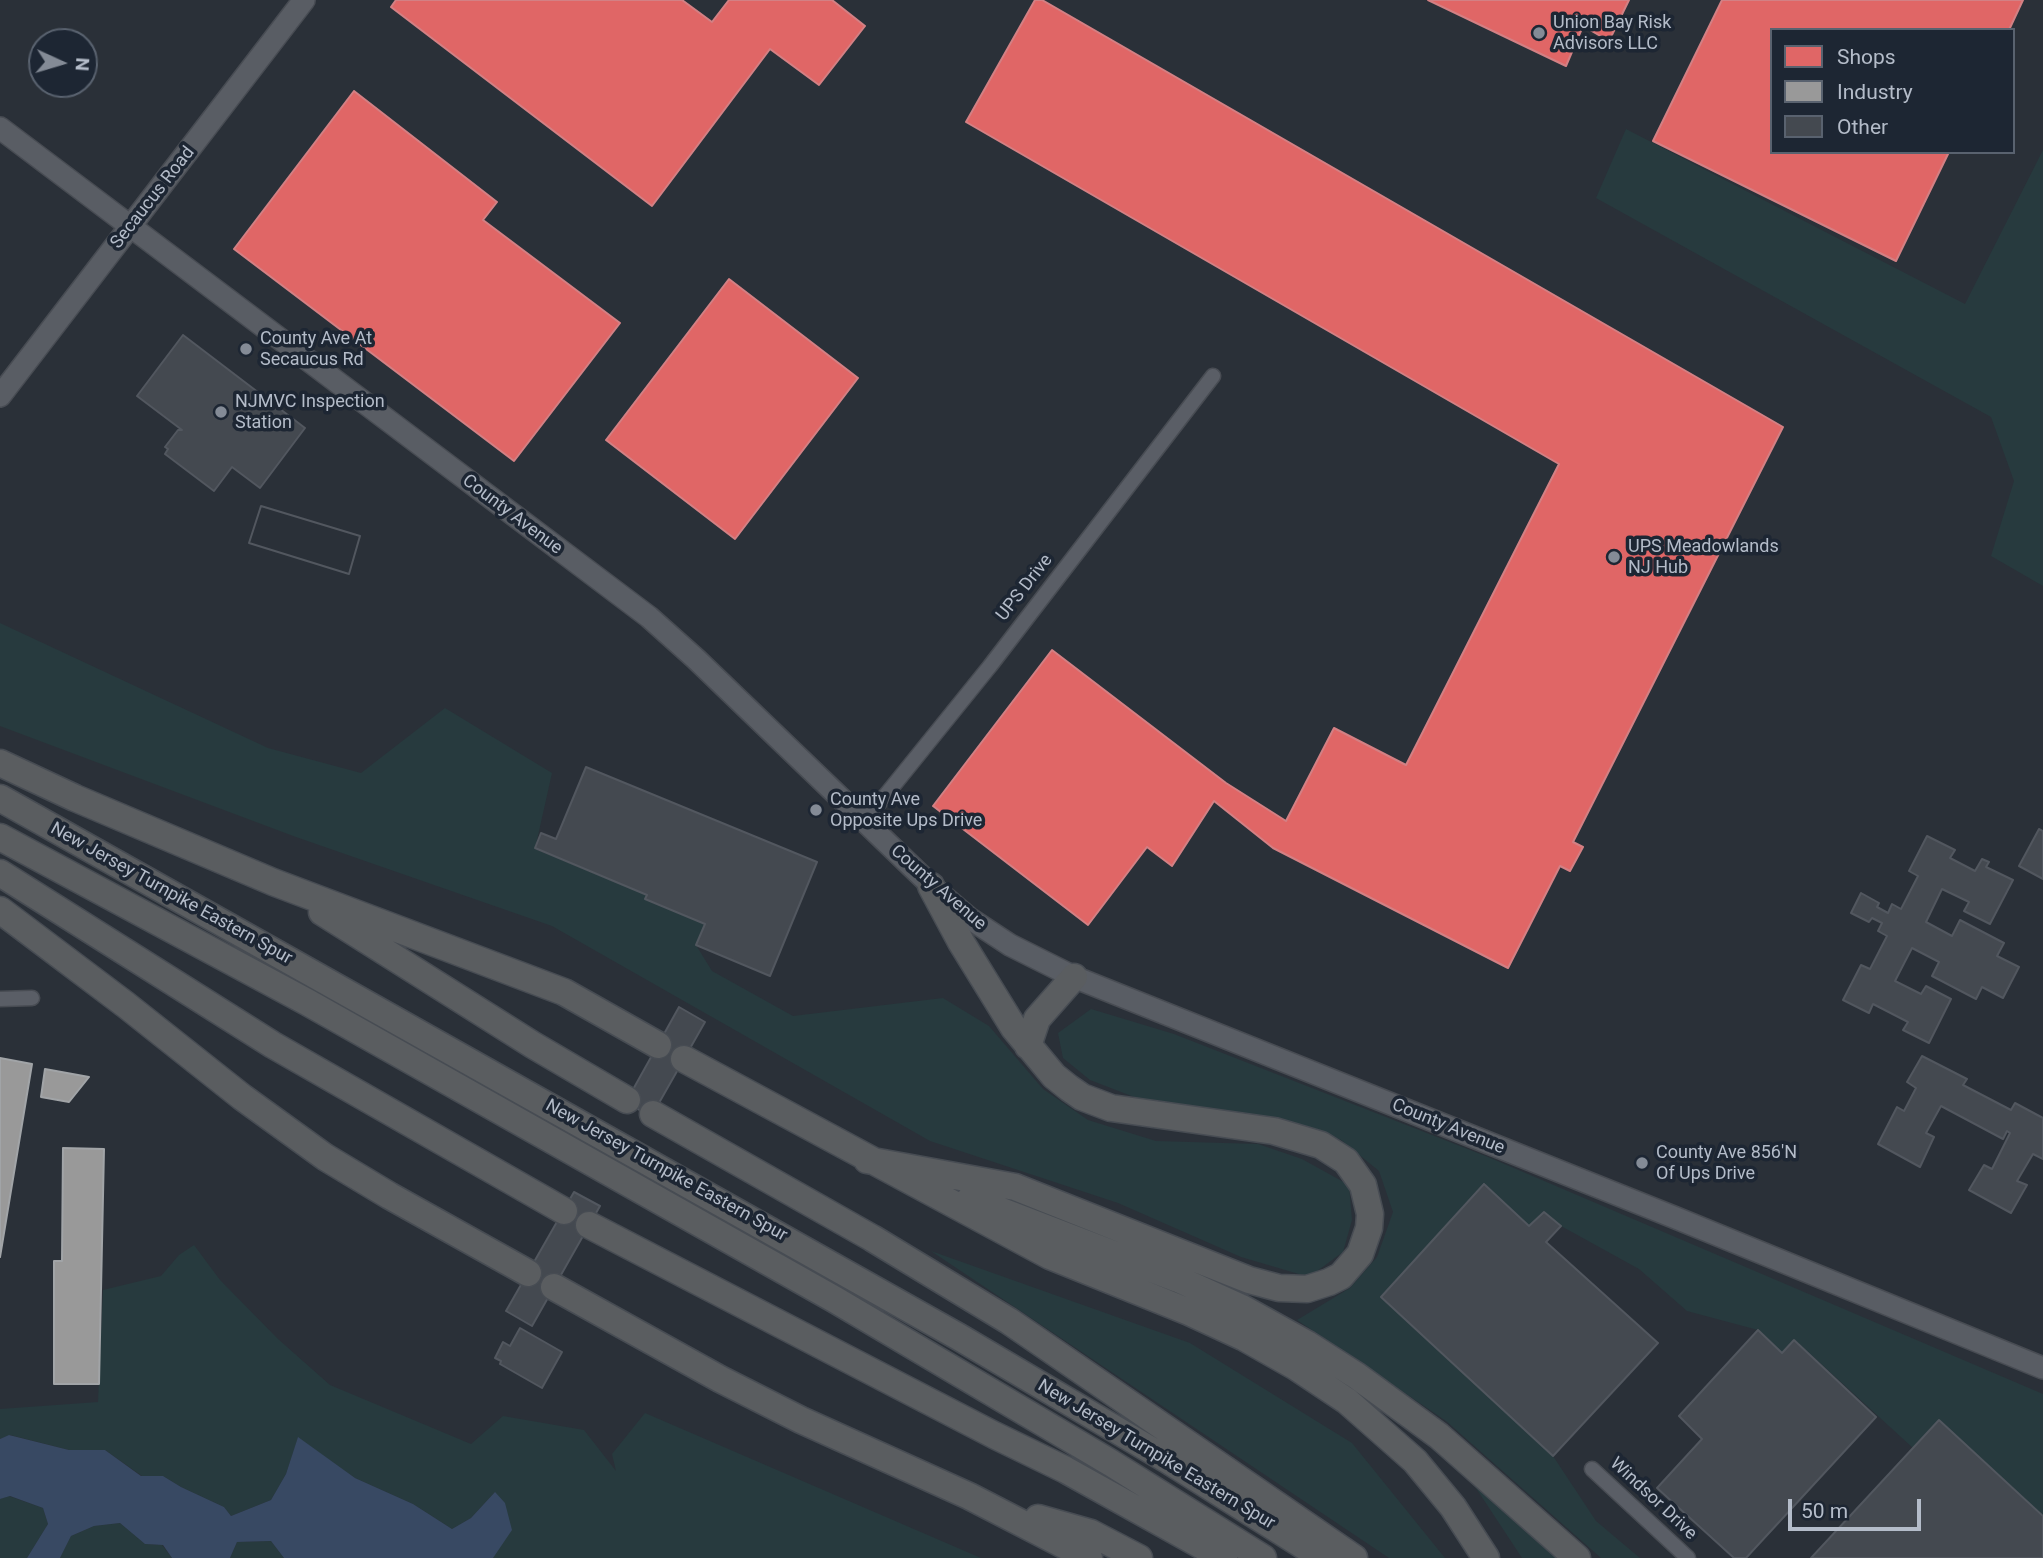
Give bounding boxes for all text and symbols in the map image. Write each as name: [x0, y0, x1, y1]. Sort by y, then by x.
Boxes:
place label: Union Bay Risk Advisors LLC: [1553, 12, 1671, 54]
marker: Union Bay Risk Advisors LLC: [1531, 25, 1547, 41]
north arrow: [28, 28, 98, 98]
legend: [1770, 28, 2015, 154]
text: Shops: [1837, 45, 1896, 69]
text: N: [71, 57, 94, 72]
text: Industry: [1837, 80, 1913, 104]
text: Other: [1837, 115, 1888, 139]
street label: Secaucus Road: [106, 143, 200, 253]
place label: County Ave At Secaucus Rd: [260, 328, 372, 370]
marker: County Ave At Secaucus Rd: [238, 341, 254, 357]
place label: NJMVC Inspection Station: [235, 391, 385, 434]
marker: NJMVC Inspection Station: [213, 404, 229, 420]
street label: County Avenue: [458, 470, 566, 560]
place label: UPS Meadowlands NJ Hub: [1628, 536, 1779, 578]
marker: UPS Meadowlands NJ Hub: [1606, 549, 1622, 565]
street label: UPS Drive: [992, 550, 1058, 626]
place label: County Ave Opposite Ups Drive: [830, 789, 982, 832]
marker: County Ave Opposite Ups Drive: [808, 802, 824, 818]
street label: New Jersey Turnpike Eastern Spur: [46, 818, 296, 970]
street label: County Avenue: [886, 841, 990, 935]
street label: New Jersey Turnpike Eastern Spur: [541, 1095, 791, 1247]
street label: County Avenue: [1389, 1095, 1507, 1159]
place label: County Ave 856'N Of Ups Drive: [1656, 1142, 1797, 1184]
marker: County Ave 856'N Of Ups Drive: [1634, 1155, 1650, 1171]
street label: New Jersey Turnpike Eastern Spur: [1033, 1375, 1279, 1535]
street label: Windsor Drive: [1605, 1453, 1701, 1545]
scale bar: [1791, 1484, 1924, 1528]
text: 50 m: [1801, 1499, 1848, 1523]

